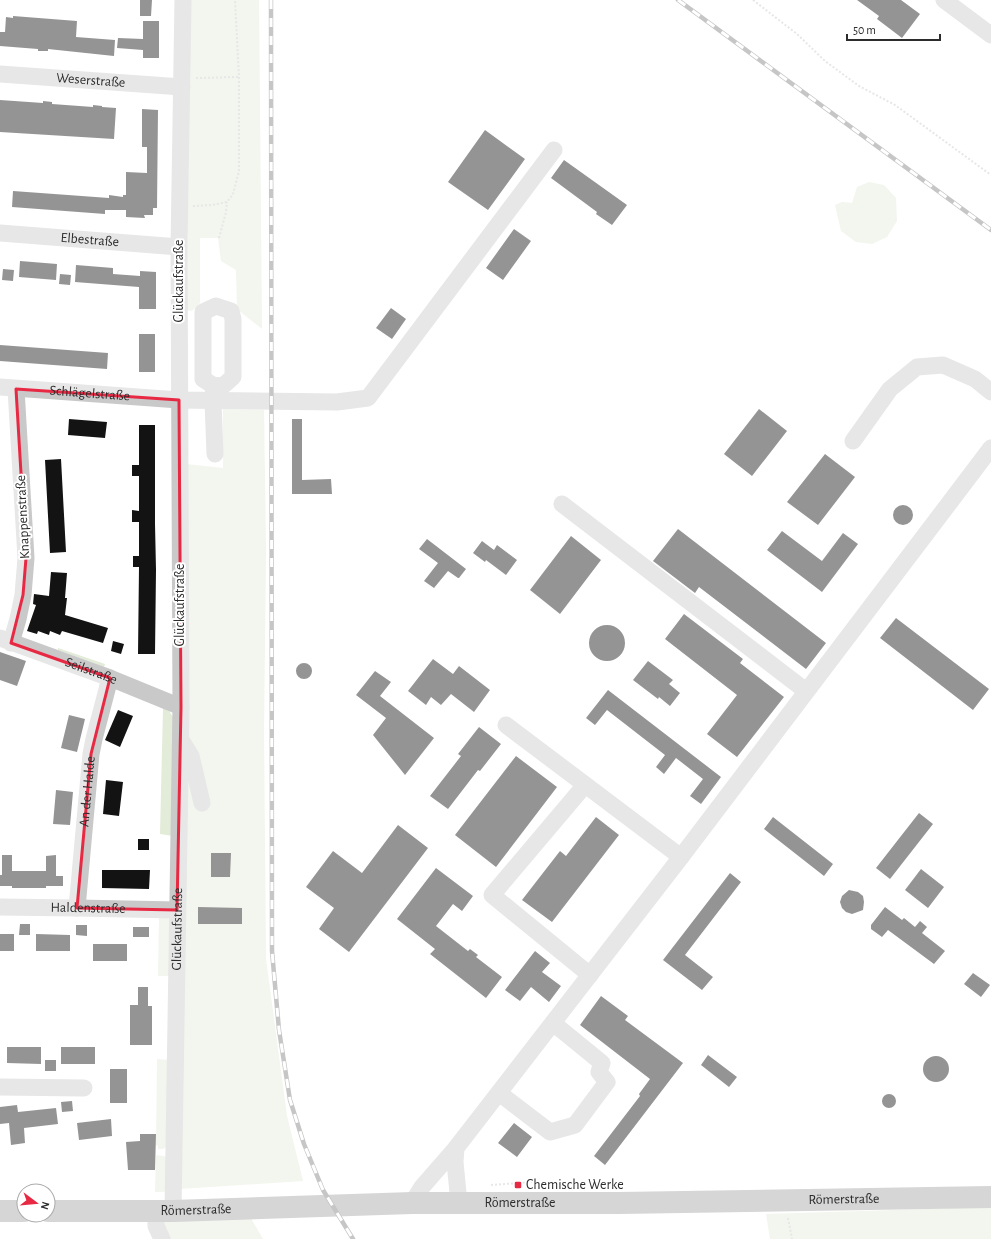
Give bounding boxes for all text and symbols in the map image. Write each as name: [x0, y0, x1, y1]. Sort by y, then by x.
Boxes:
scale bar: [847, 16, 940, 42]
text: 50 m: [853, 24, 876, 36]
street label: Weserstraße: [56, 71, 126, 90]
street label: Elbestraße: [60, 231, 119, 249]
street label: Glückaufstraße: [172, 240, 186, 322]
street label: Schlägelstraße: [49, 384, 130, 403]
street label: Knappenstraße: [14, 475, 32, 559]
street label: Glückaufstraße: [173, 564, 187, 646]
street label: Seilstraße: [63, 655, 119, 687]
street label: An der Halde: [77, 755, 98, 827]
street label: Glückaufstraße: [170, 888, 185, 971]
street label: Haldenstraße: [50, 901, 126, 916]
place label: Chemische Werke: [526, 1178, 624, 1192]
marker: Chemische Werke: [513, 1180, 523, 1190]
north arrow: [16, 1183, 56, 1223]
street label: Römerstraße: [808, 1192, 879, 1207]
street label: Römerstraße: [484, 1196, 555, 1210]
text: N: [39, 1200, 51, 1211]
street label: Römerstraße: [161, 1202, 232, 1218]

